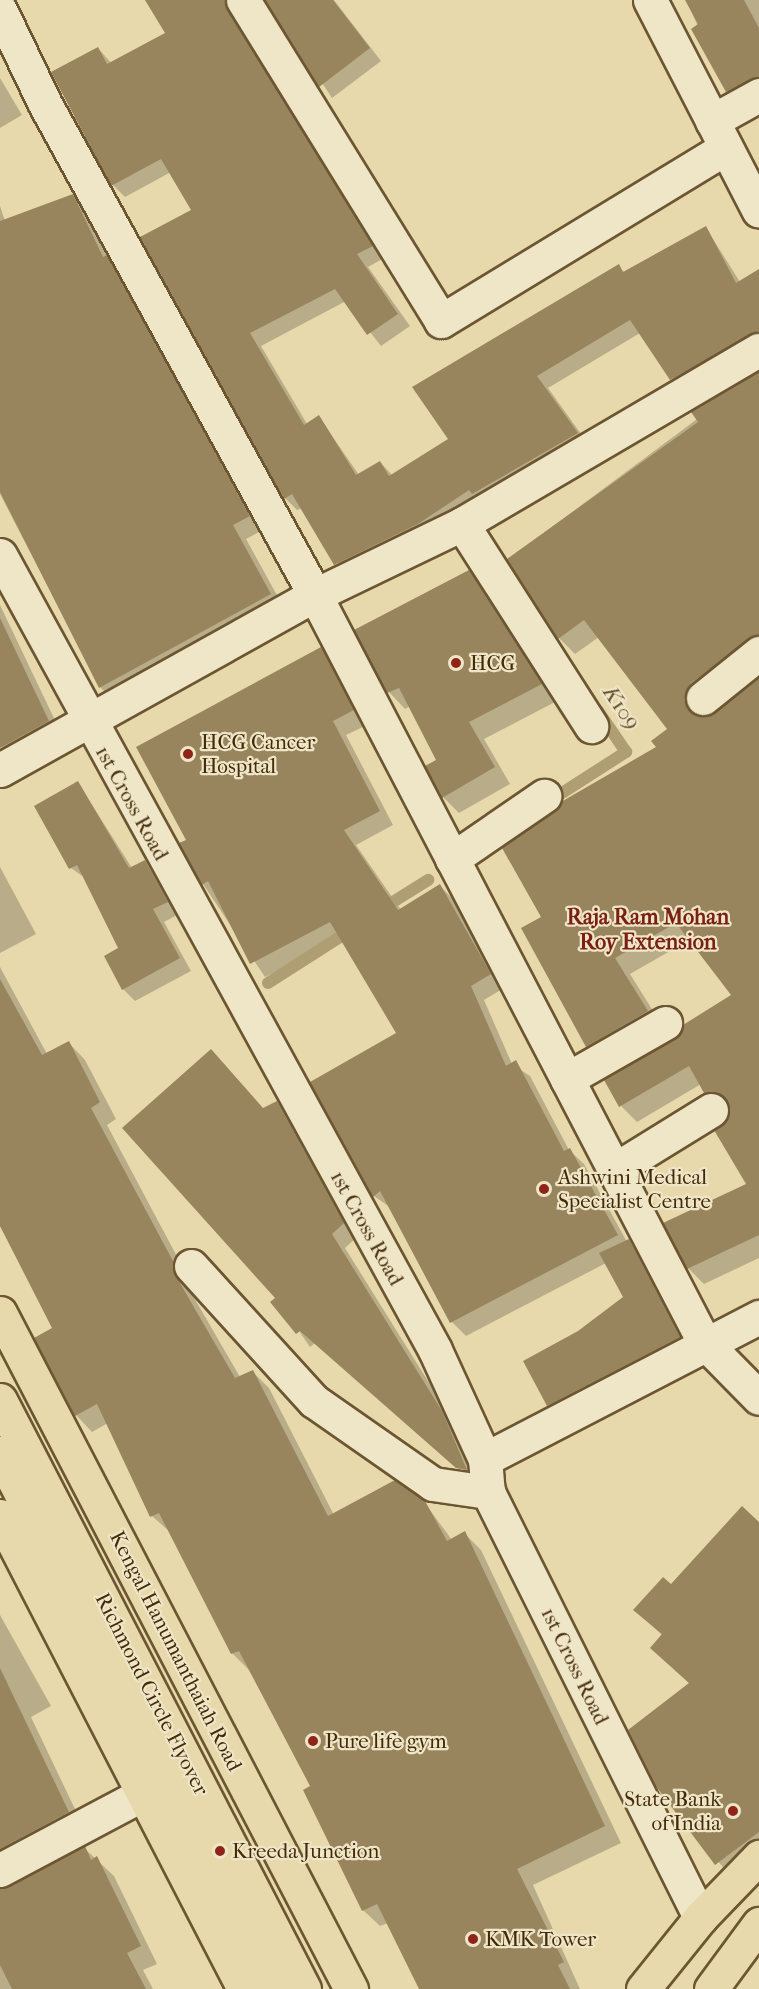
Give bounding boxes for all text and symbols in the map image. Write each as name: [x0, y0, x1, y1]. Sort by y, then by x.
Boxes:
place label: HCG: [470, 650, 515, 676]
marker: HCG: [447, 654, 465, 672]
water label: K109: [597, 681, 645, 735]
place label: HCG Cancer Hospital: [201, 729, 315, 779]
street label: 1st Cross Road: [90, 741, 174, 865]
marker: HCG Cancer Hospital: [179, 745, 197, 763]
district label: Raja Ram Mohan Roy Extension: [567, 904, 729, 956]
place label: Ashwini Medical Specialist Centre: [558, 1164, 711, 1214]
street label: 1st Cross Road: [325, 1166, 409, 1290]
marker: Ashwini Medical Specialist Centre: [535, 1180, 553, 1198]
street label: Kengal Hanumanthaiah Road: [104, 1527, 248, 1775]
street label: Richmond Circle Flyover: [90, 1588, 214, 1800]
street label: 1st Cross Road: [536, 1603, 614, 1729]
place label: Pure life gym: [325, 1728, 447, 1754]
marker: Pure life gym: [306, 1734, 320, 1748]
place label: State Bank of India: [624, 1786, 721, 1836]
marker: State Bank of India: [726, 1804, 740, 1818]
place label: Kreeda Junction: [232, 1838, 380, 1864]
marker: Kreeda Junction: [213, 1844, 227, 1858]
place label: KMK Tower: [485, 1926, 596, 1952]
marker: KMK Tower: [466, 1932, 480, 1946]

